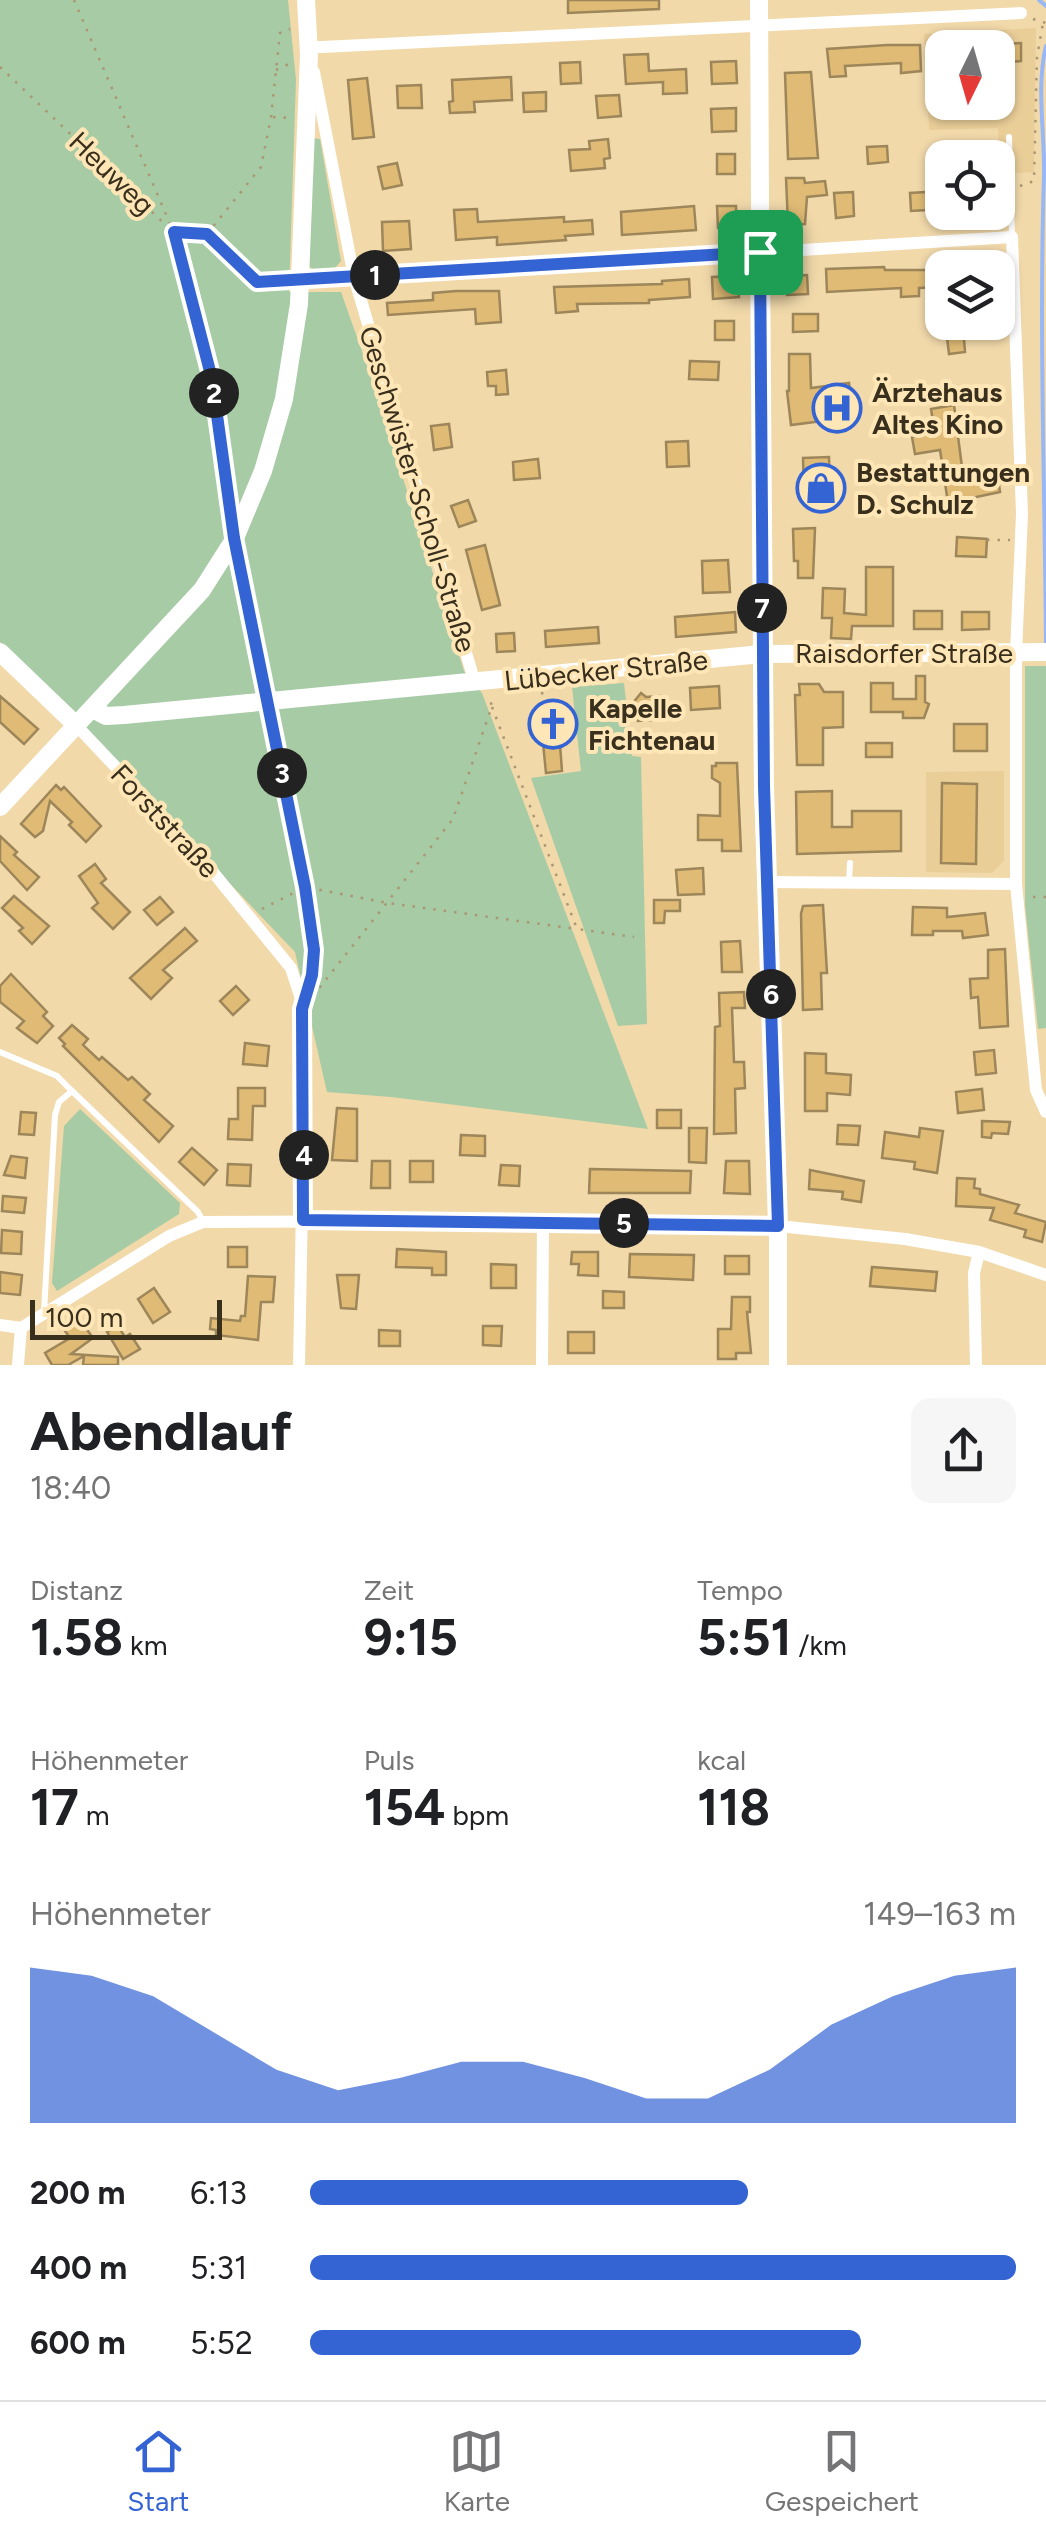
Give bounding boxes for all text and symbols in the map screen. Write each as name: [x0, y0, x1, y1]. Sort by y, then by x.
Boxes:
north arrow: [925, 30, 1015, 120]
map controls: [925, 30, 1015, 340]
street label: Heuweg: [62, 124, 162, 222]
button: locate: [925, 140, 1015, 230]
pin: [718, 210, 803, 295]
icon: arrive: [733, 225, 788, 280]
pin: 1: [350, 250, 400, 300]
button: layers: [925, 250, 1015, 340]
text: 1: [369, 258, 381, 292]
street label: Geschwister-Scholl-Straße: [352, 322, 484, 656]
pin: 2: [189, 368, 239, 418]
place label: Ärztehaus Altes Kino: [872, 375, 1003, 441]
text: 2: [206, 376, 222, 410]
hospital icon: Ärztehaus Altes Kino: [811, 382, 863, 434]
place label: Bestattungen D. Schulz: [856, 455, 1030, 521]
shop icon: Bestattungen D. Schulz: [795, 462, 847, 514]
pin: 7: [737, 583, 787, 633]
text: 7: [754, 591, 770, 625]
street label: Raisdorfer Straße: [795, 636, 1013, 670]
street label: Lübecker Straße: [502, 642, 710, 698]
place label: Kapelle Fichtenau: [588, 691, 715, 757]
church icon: Kapelle Fichtenau: [527, 698, 579, 750]
pin: 3: [257, 748, 307, 798]
text: 3: [274, 756, 290, 790]
street label: Forststraße: [104, 757, 226, 885]
pin: 6: [746, 969, 796, 1019]
text: 6: [763, 977, 779, 1011]
pin: 4: [279, 1130, 329, 1180]
text: 4: [295, 1138, 313, 1172]
pin: 5: [599, 1198, 649, 1248]
text: 5: [616, 1206, 632, 1240]
scale bar: [30, 1295, 222, 1340]
text: 100 m: [45, 1300, 123, 1334]
text: Abendlauf: [30, 1398, 292, 1464]
button: share: [911, 1398, 1016, 1503]
text: 18:40: [30, 1469, 111, 1507]
text: Distanz: [30, 1573, 123, 1607]
text: Zeit: [364, 1573, 414, 1607]
text: Tempo: [697, 1573, 783, 1607]
text: 1.58: [30, 1607, 123, 1668]
text: 9:15: [364, 1607, 458, 1668]
text: 5:51: [697, 1607, 792, 1668]
text: km: [123, 1628, 167, 1662]
text: /km: [792, 1628, 847, 1662]
text: Höhenmeter: [30, 1743, 188, 1777]
text: Puls: [364, 1743, 415, 1777]
text: kcal: [697, 1743, 746, 1777]
text: 17: [30, 1777, 79, 1838]
text: 154: [364, 1777, 445, 1838]
text: 118: [697, 1777, 770, 1838]
text: m: [79, 1798, 110, 1832]
text: bpm: [445, 1798, 509, 1832]
text: Höhenmeter: [30, 1895, 211, 1933]
text: 149–163 m: [863, 1895, 1016, 1933]
text: 200 m: [30, 2174, 126, 2212]
text: 6:13: [190, 2174, 247, 2212]
text: 400 m: [30, 2249, 127, 2287]
text: 5:31: [190, 2249, 247, 2287]
text: 600 m: [30, 2324, 126, 2362]
text: 5:52: [190, 2324, 253, 2362]
tab: Start: [127, 2424, 189, 2518]
tab: Karte: [444, 2424, 510, 2518]
tab: Gespeichert: [765, 2424, 919, 2518]

